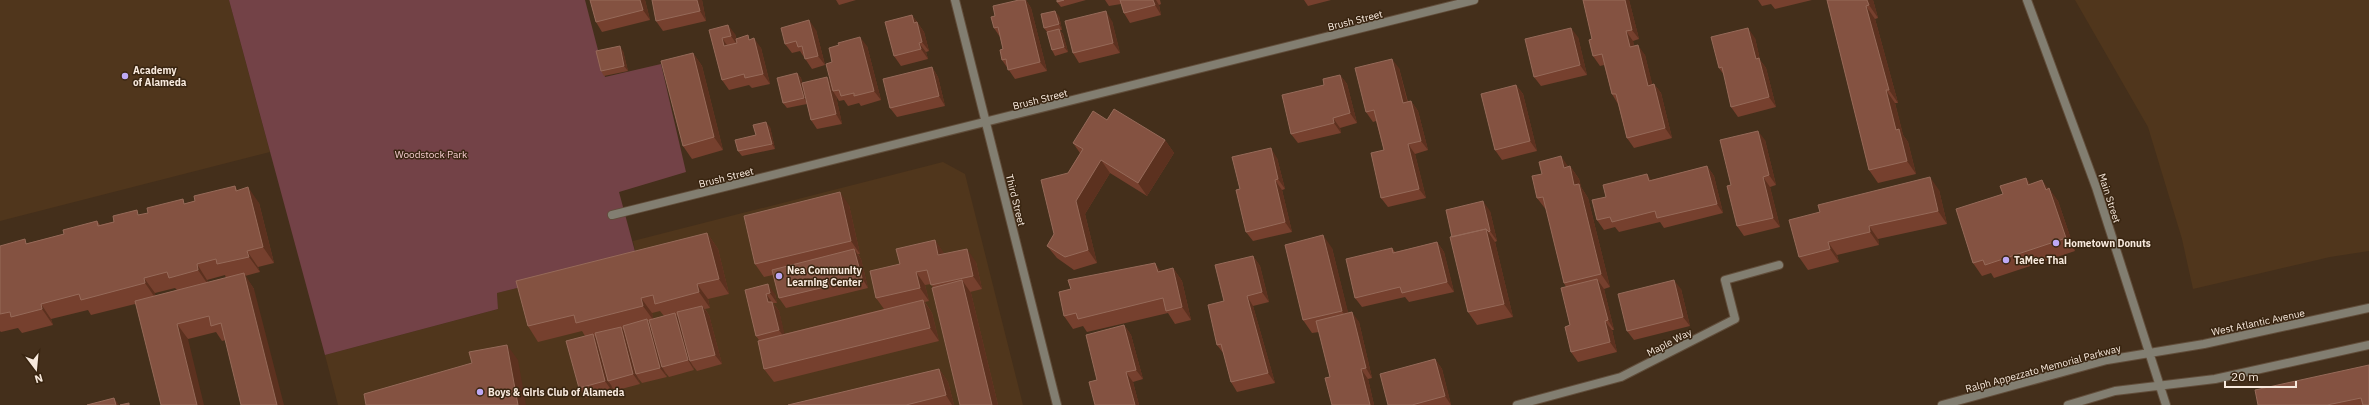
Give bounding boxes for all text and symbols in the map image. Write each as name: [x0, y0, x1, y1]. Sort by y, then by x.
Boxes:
street label: Brush Street: [1326, 7, 1384, 34]
place label: Academy of Alameda: [133, 64, 187, 89]
marker: Academy of Alameda: [120, 71, 130, 81]
street label: Brush Street: [1011, 86, 1069, 113]
park label: Woodstock Park: [395, 148, 468, 161]
street label: Brush Street: [697, 164, 755, 191]
street label: Main Street: [2095, 172, 2124, 225]
street label: Third Street: [1003, 173, 1028, 228]
place label: Hometown Donuts: [2064, 237, 2151, 250]
marker: Hometown Donuts: [2051, 238, 2061, 248]
place label: TaMee Thai: [2014, 254, 2067, 267]
marker: TaMee Thai: [2001, 255, 2011, 265]
place label: Nea Community Learning Center: [787, 264, 863, 289]
marker: Nea Community Learning Center: [774, 271, 784, 281]
street label: West Atlantic Avenue: [2210, 306, 2307, 339]
street label: Maple Way: [1644, 326, 1694, 359]
street label: Ralph Appezzato Memorial Parkway: [1964, 341, 2122, 396]
north arrow: [16, 349, 56, 389]
scale bar: [2225, 363, 2296, 389]
text: 20 m: [2231, 369, 2259, 384]
text: N: [33, 371, 45, 386]
place label: Boys & Girls Club of Alameda: [488, 386, 625, 399]
marker: Boys & Girls Club of Alameda: [475, 387, 485, 397]

